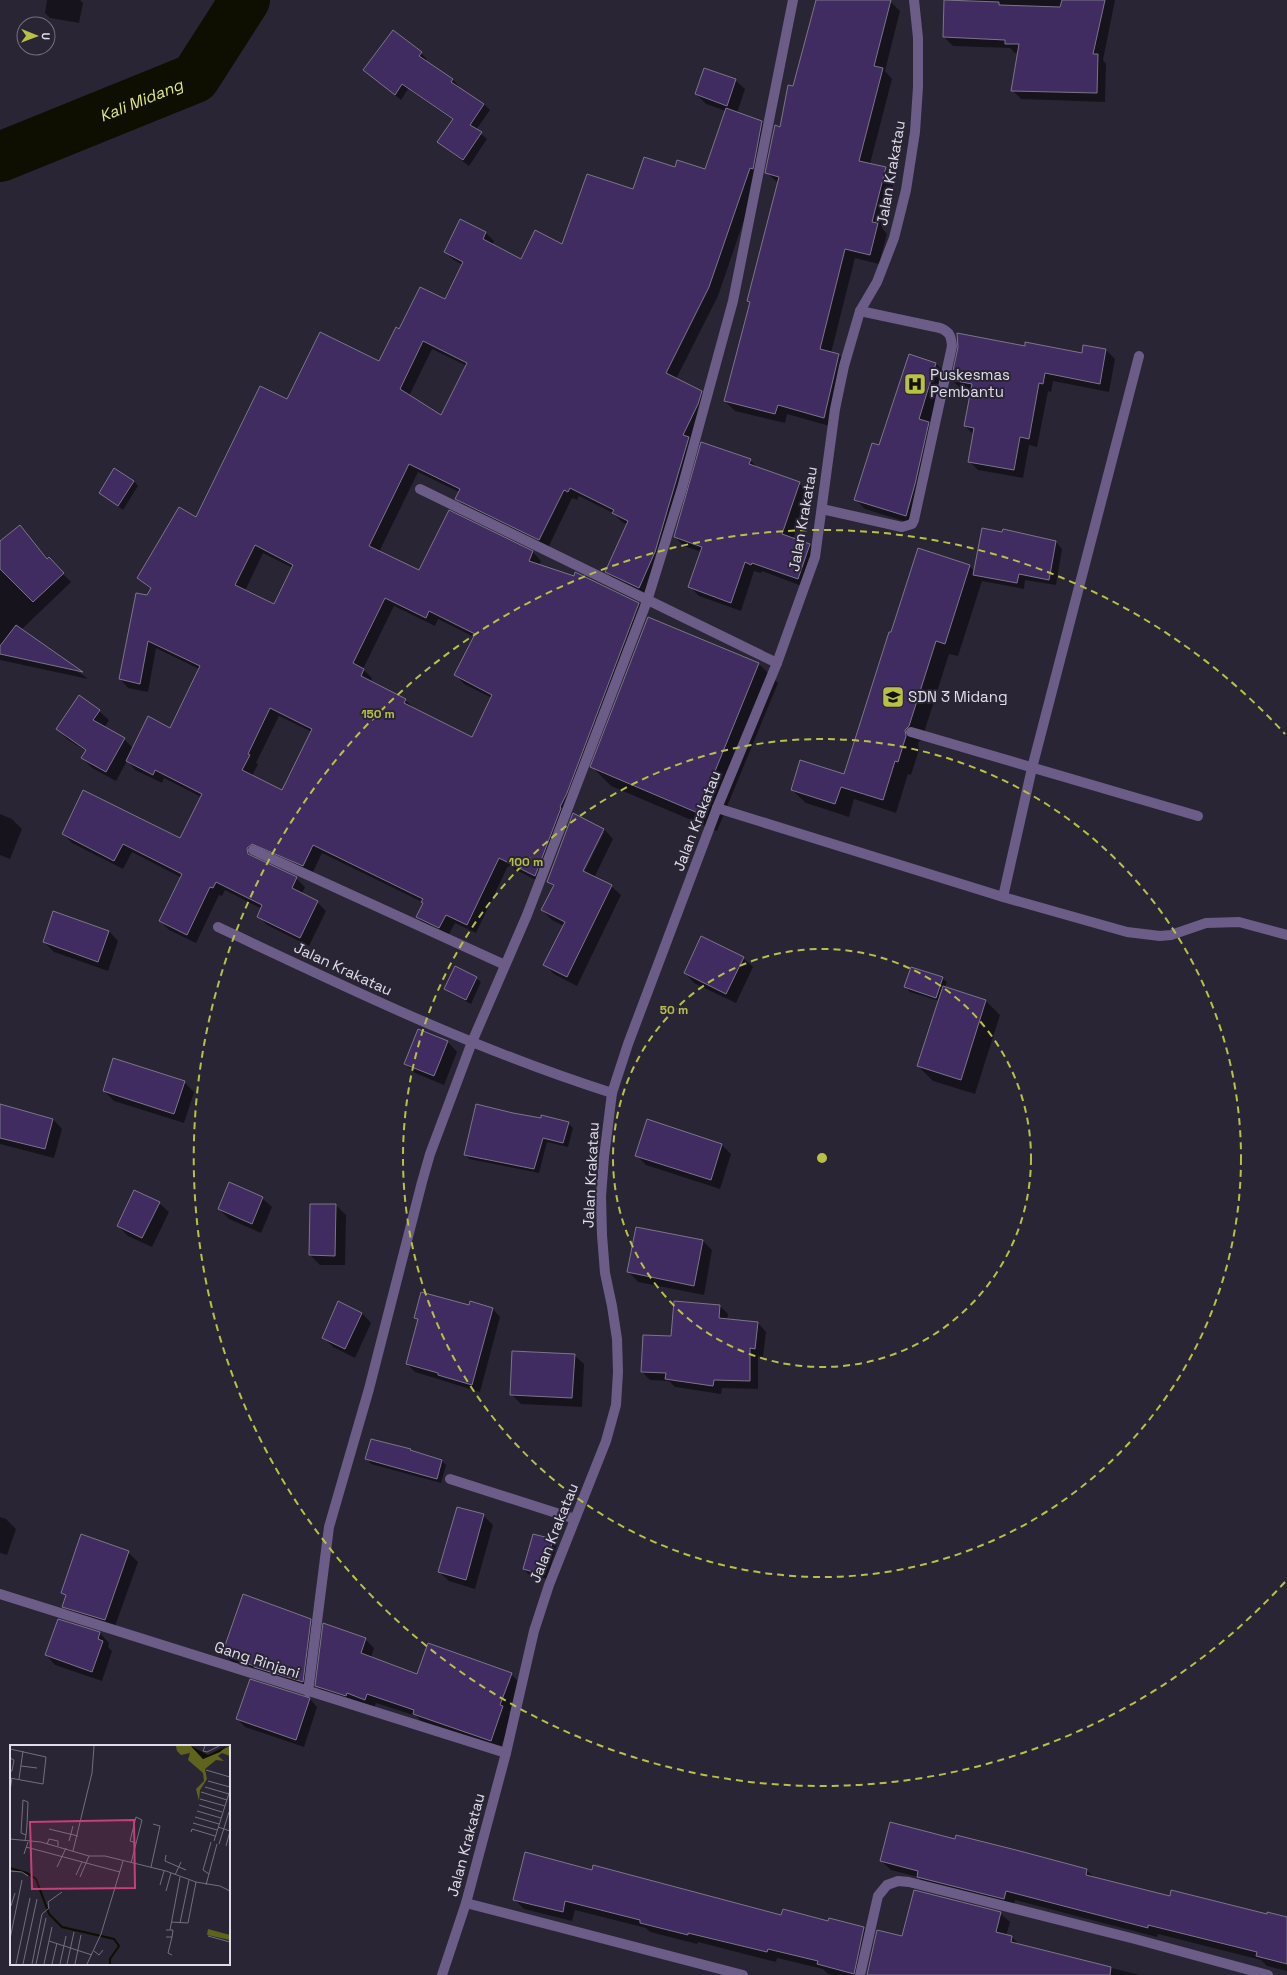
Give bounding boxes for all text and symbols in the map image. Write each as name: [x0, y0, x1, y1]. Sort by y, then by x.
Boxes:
north arrow: [16, 16, 56, 56]
text: U: [39, 32, 53, 40]
water label: Kali Midang: [96, 74, 187, 127]
street label: Jalan Krakatau: [872, 119, 909, 227]
place label: Puskesmas Pembantu: [930, 365, 1010, 401]
hospital icon: Puskesmas Pembantu: [902, 371, 928, 397]
street label: Jalan Krakatau: [784, 465, 821, 573]
school or university icon: SDN 3 Midang: [880, 684, 906, 710]
place label: SDN 3 Midang: [908, 687, 1008, 706]
text: 150 m: [361, 706, 395, 722]
street label: Jalan Krakatau: [669, 768, 724, 874]
text: 100 m: [509, 854, 543, 870]
street label: Jalan Krakatau: [291, 937, 395, 1000]
text: 50 m: [660, 1002, 688, 1018]
street label: Jalan Krakatau: [578, 1121, 603, 1228]
centre of rings: [815, 1151, 829, 1165]
street label: Jalan Krakatau: [525, 1480, 582, 1586]
street label: Gang Rinjani: [212, 1637, 302, 1682]
inset map: [10, 1745, 230, 1965]
street label: Jalan Krakatau: [443, 1791, 488, 1899]

